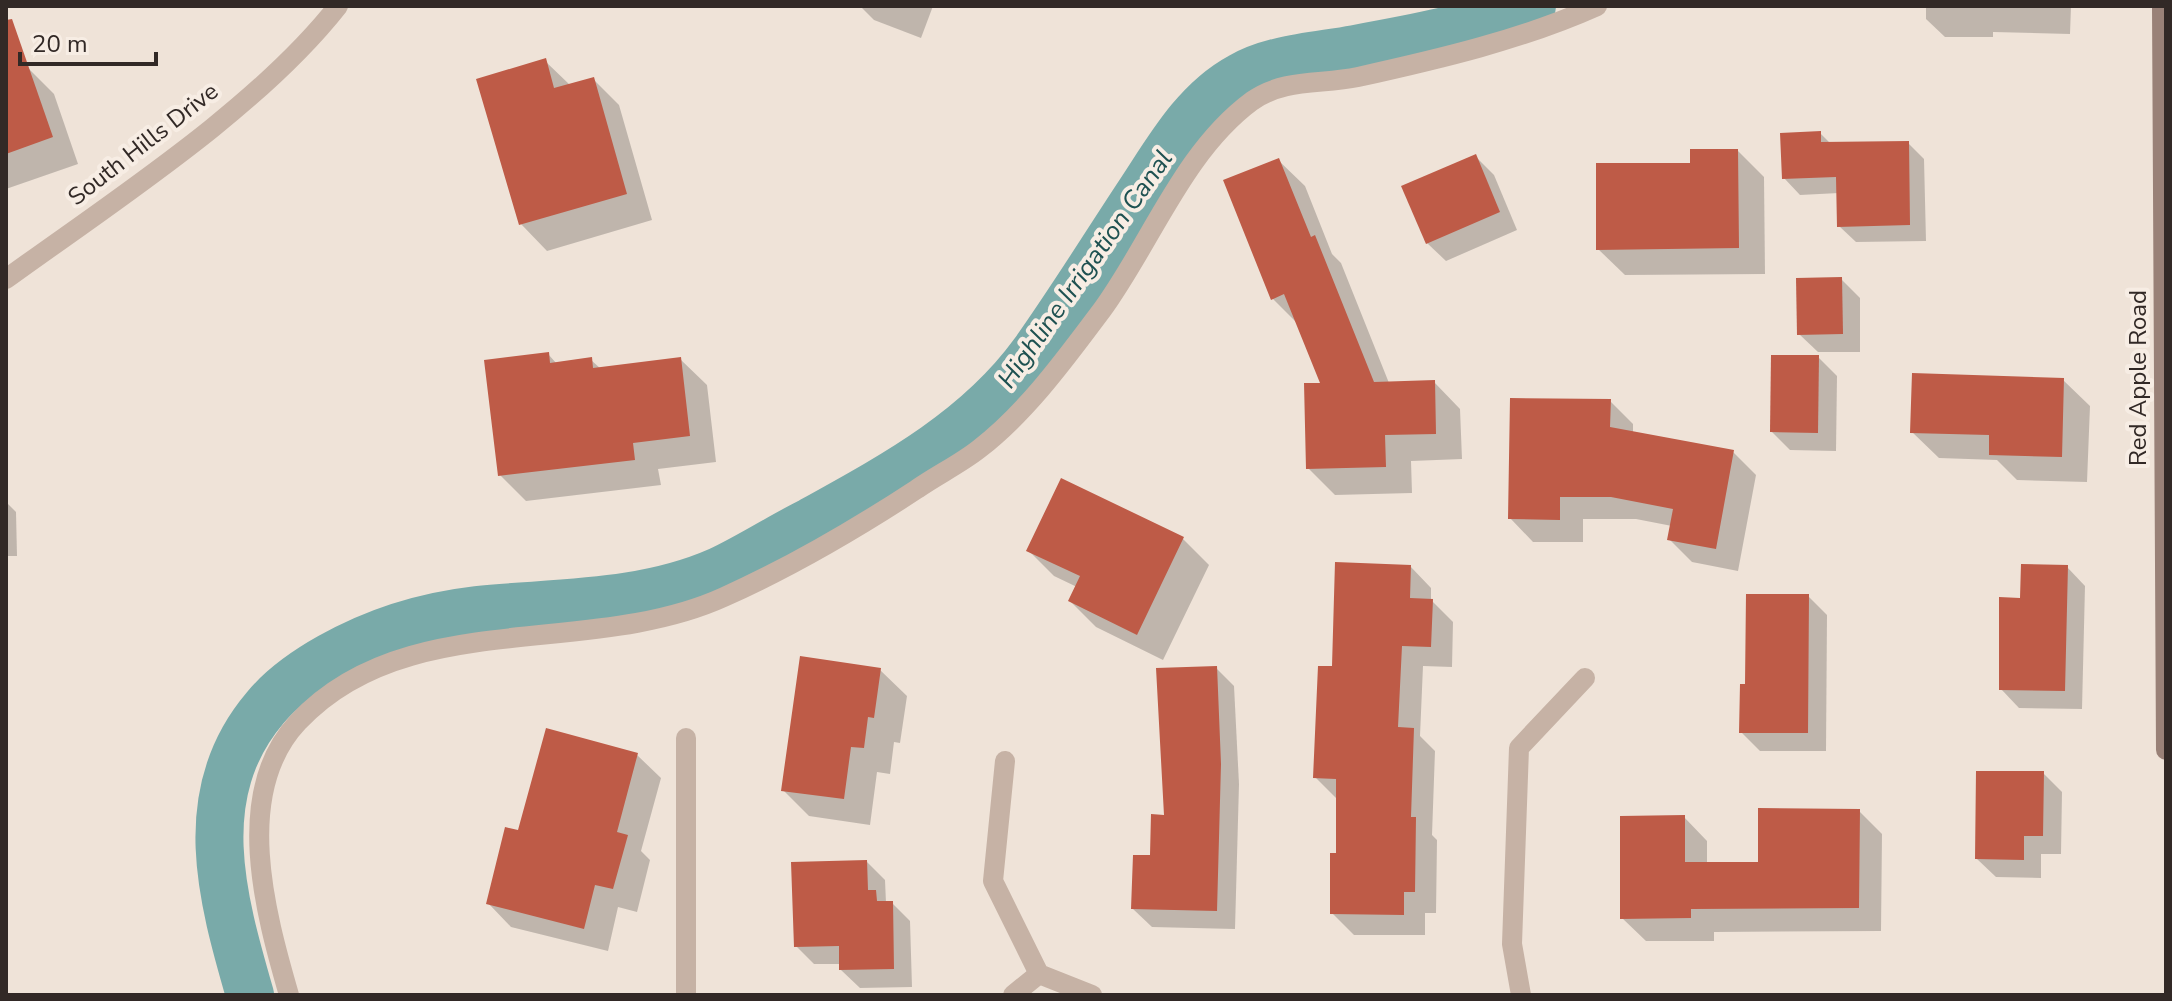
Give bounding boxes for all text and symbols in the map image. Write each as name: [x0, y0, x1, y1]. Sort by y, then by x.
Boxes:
scale bar: [20, 16, 156, 66]
text: 20 m: [32, 28, 88, 60]
street label: South Hills Drive: [61, 75, 225, 213]
water label: Highline Irrigation Canal: [989, 143, 1181, 395]
street label: Red Apple Road: [2122, 290, 2154, 466]

